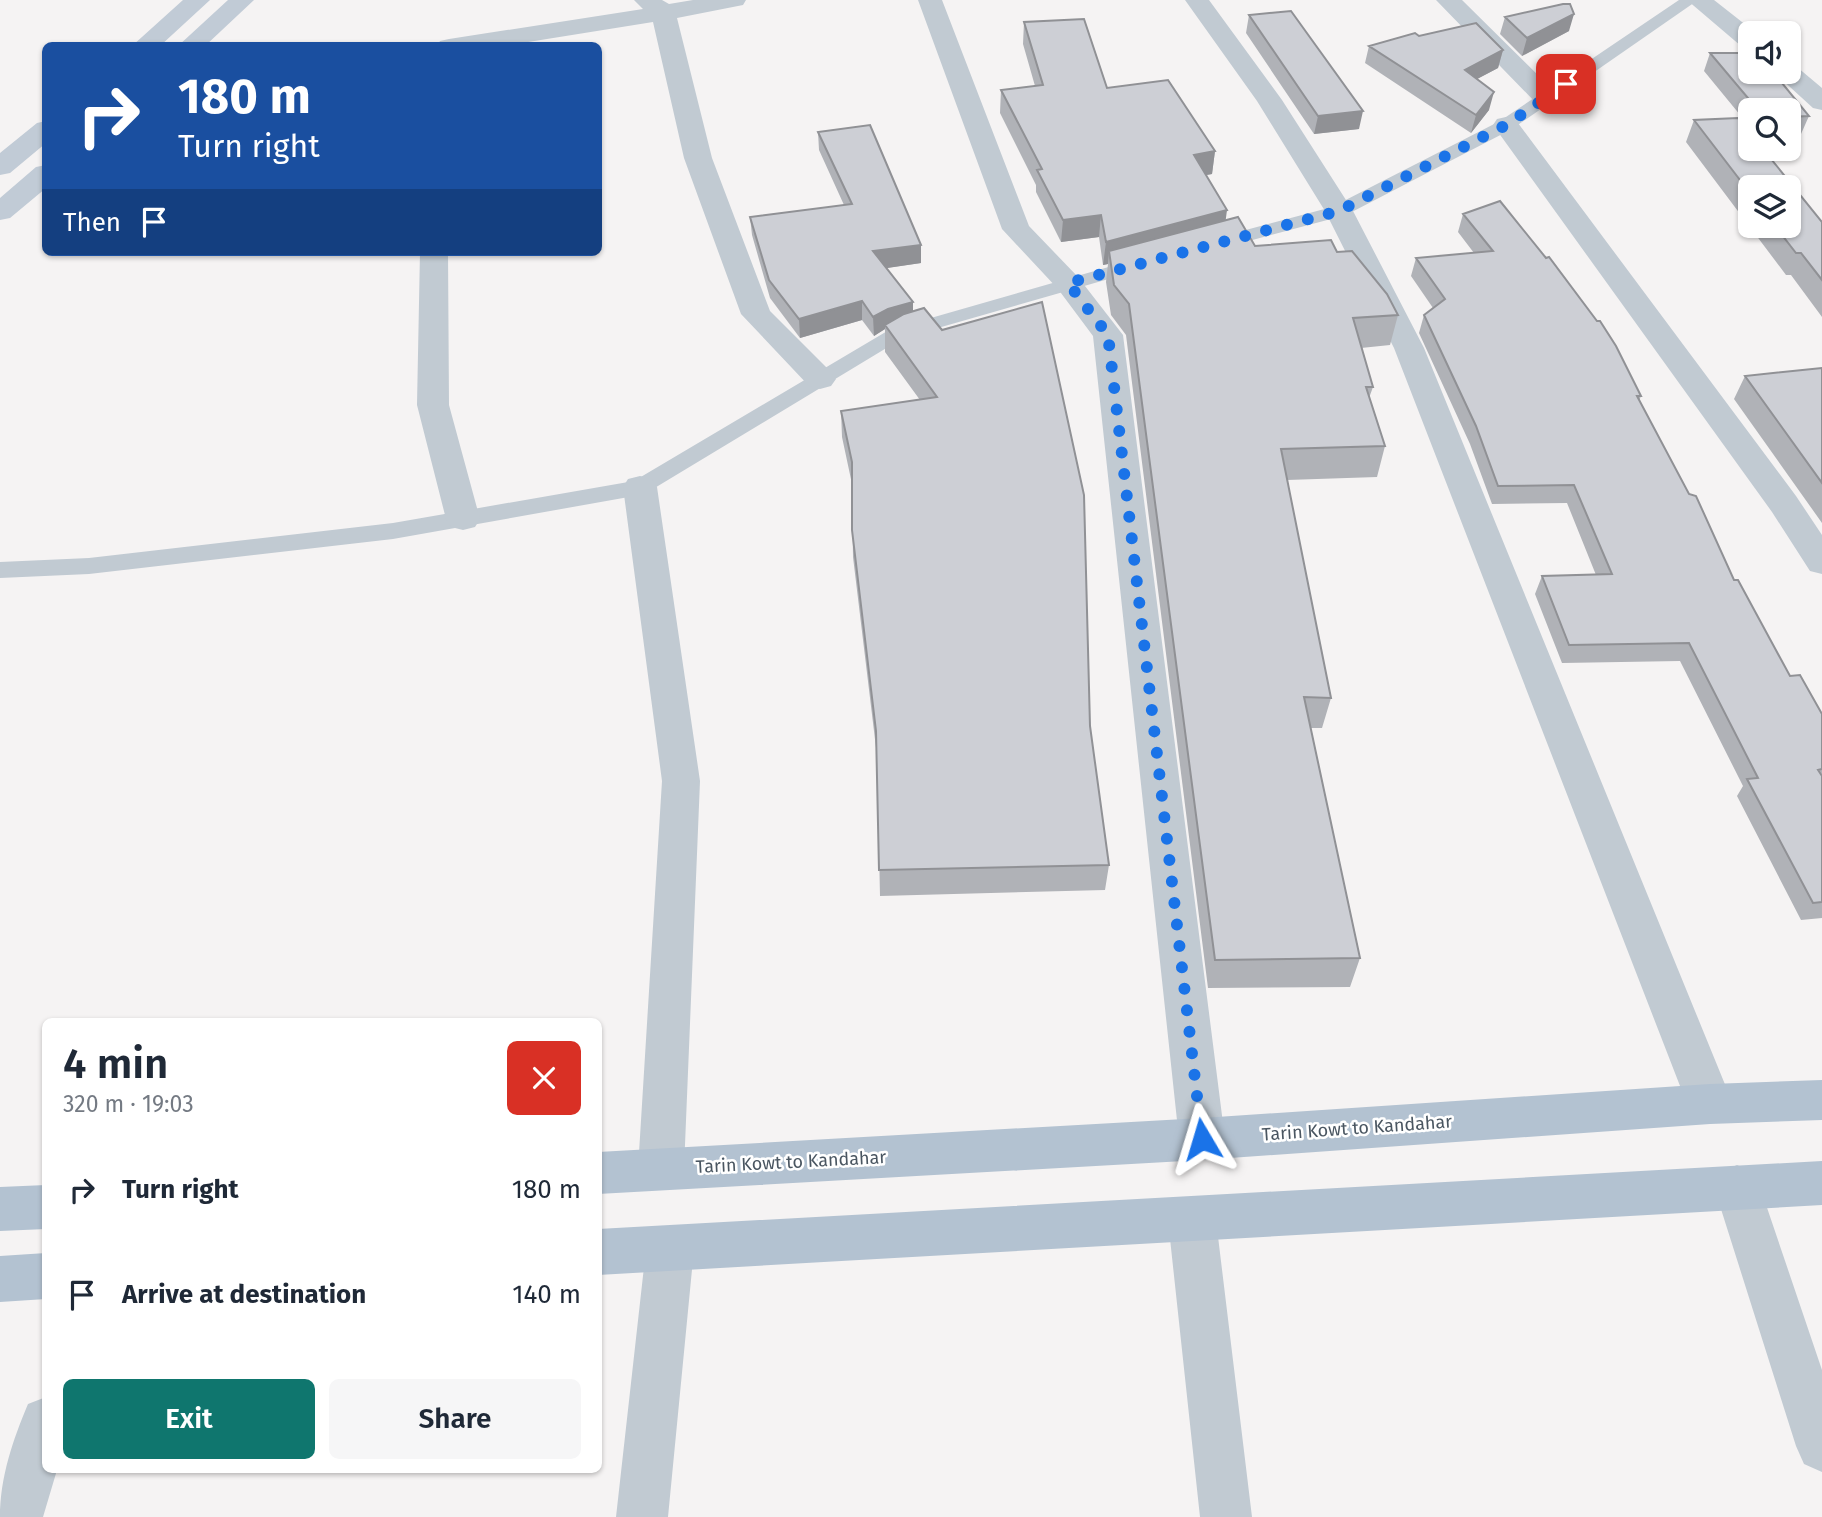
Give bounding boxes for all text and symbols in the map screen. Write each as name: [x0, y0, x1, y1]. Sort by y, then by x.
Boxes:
map controls: [1738, 21, 1801, 238]
button: sound: [1738, 21, 1801, 84]
pin: [1536, 54, 1596, 114]
icon: arrive: [1547, 65, 1585, 103]
text: 180 m: [178, 67, 311, 126]
icon: right: [63, 70, 154, 161]
button: search: [1738, 98, 1801, 161]
text: Turn right: [178, 127, 320, 165]
button: layers: [1738, 175, 1801, 238]
icon: arrive: [135, 203, 173, 241]
text: Then: [63, 207, 121, 238]
text: 4 min: [63, 1039, 168, 1089]
button: close: [507, 1041, 581, 1115]
text: 320 m · 19:03: [63, 1090, 194, 1118]
position arrow: [1165, 1102, 1239, 1176]
street label: Tarin Kowt to Kandahar: [1261, 1110, 1453, 1146]
street label: Tarin Kowt to Kandahar: [695, 1146, 887, 1178]
icon: right: [63, 1171, 101, 1209]
text: Turn right: [122, 1174, 239, 1205]
text: 180 m: [512, 1174, 581, 1205]
icon: arrive: [63, 1276, 101, 1314]
text: Arrive at destination: [122, 1279, 366, 1310]
text: 140 m: [512, 1279, 581, 1310]
button: Exit: [63, 1379, 315, 1459]
button: Share: [329, 1379, 581, 1459]

